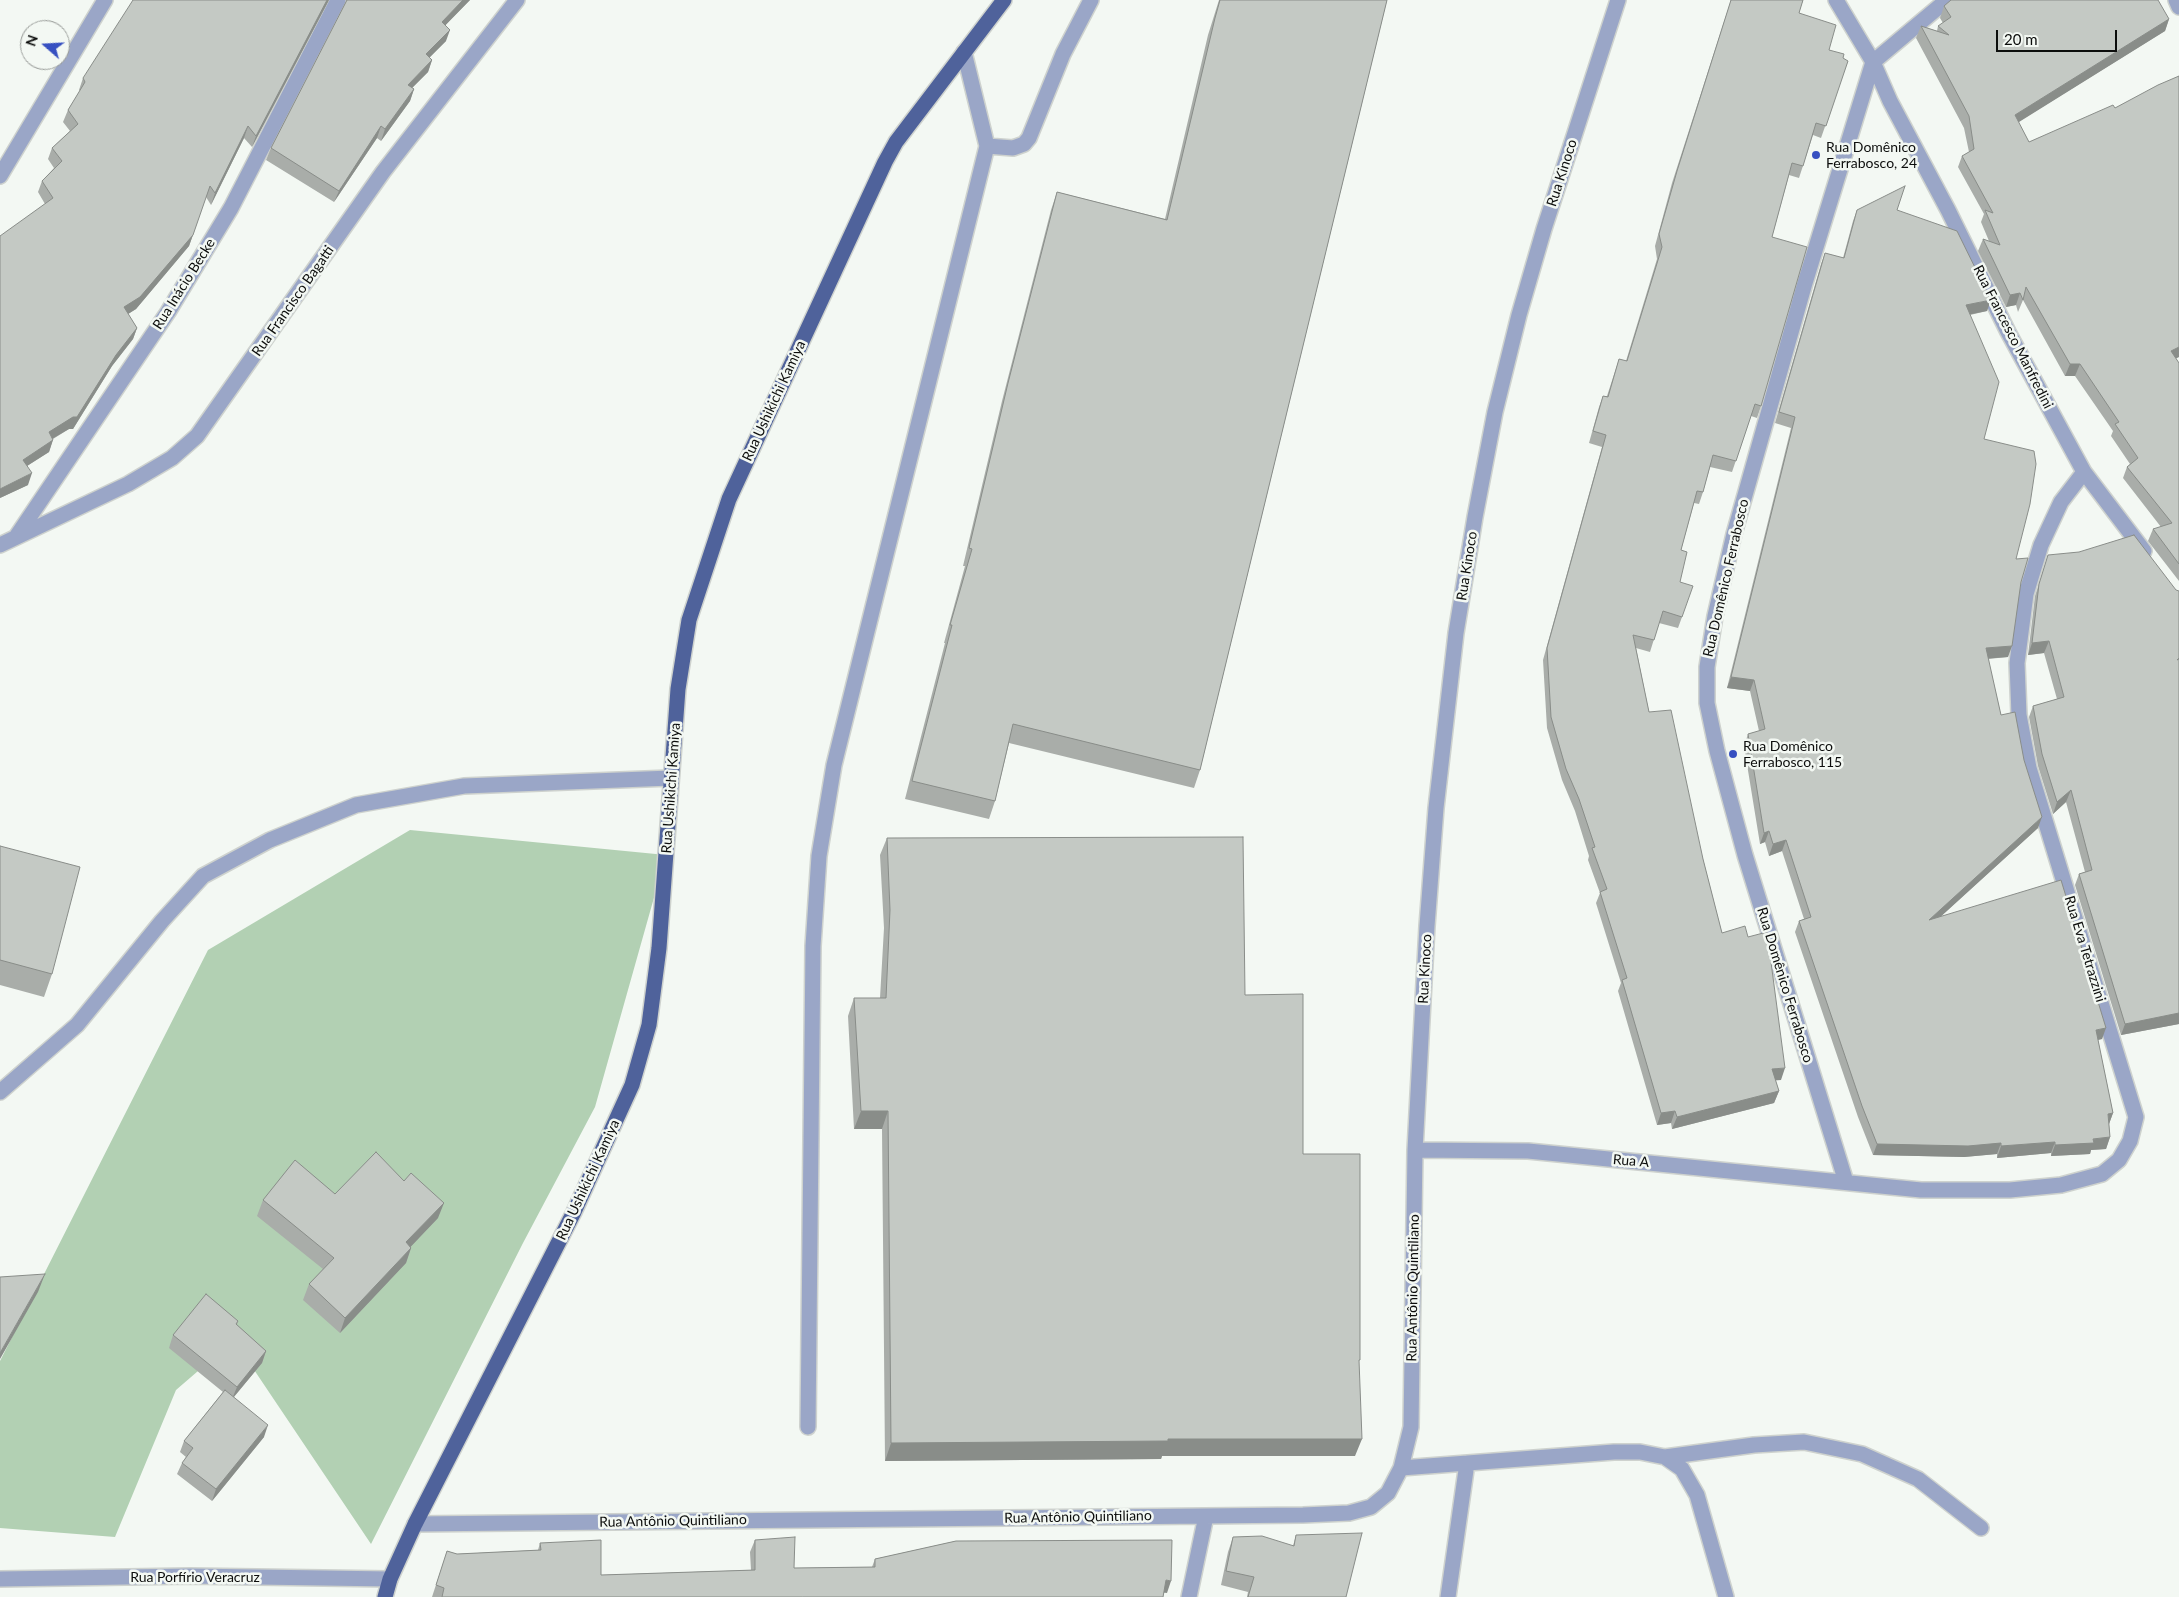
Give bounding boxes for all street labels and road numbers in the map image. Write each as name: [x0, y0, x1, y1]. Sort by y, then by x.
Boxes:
street label: Rua Kinoco: [1543, 137, 1581, 209]
street label: Rua Inácio Becke: [149, 235, 219, 333]
street label: Rua Francisco Bagatti: [249, 242, 337, 360]
street label: Rua Francesco Manfredini: [1969, 262, 2057, 412]
street label: Rua Ushikichi Kamiya: [739, 338, 809, 464]
street label: Rua Domênico Ferrabosco: [1700, 497, 1752, 659]
street label: Rua Kinoco: [1453, 530, 1481, 602]
street label: Rua Ushikichi Kamiya: [658, 722, 684, 854]
street label: Rua Eva Tetrazzini: [2061, 894, 2109, 1004]
street label: Rua Domênico Ferrabosco: [1753, 905, 1817, 1065]
street label: Rua Kinoco: [1415, 934, 1435, 1004]
street label: Rua Ushikichi Kamiya: [553, 1117, 623, 1243]
street label: Rua A: [1612, 1151, 1650, 1171]
street label: Rua Antônio Quintiliano: [1403, 1214, 1423, 1362]
street label: Rua Antônio Quintiliano: [1004, 1507, 1152, 1527]
street label: Rua Antônio Quintiliano: [599, 1511, 747, 1531]
street label: Rua Porfírio Veracruz: [130, 1569, 260, 1585]

